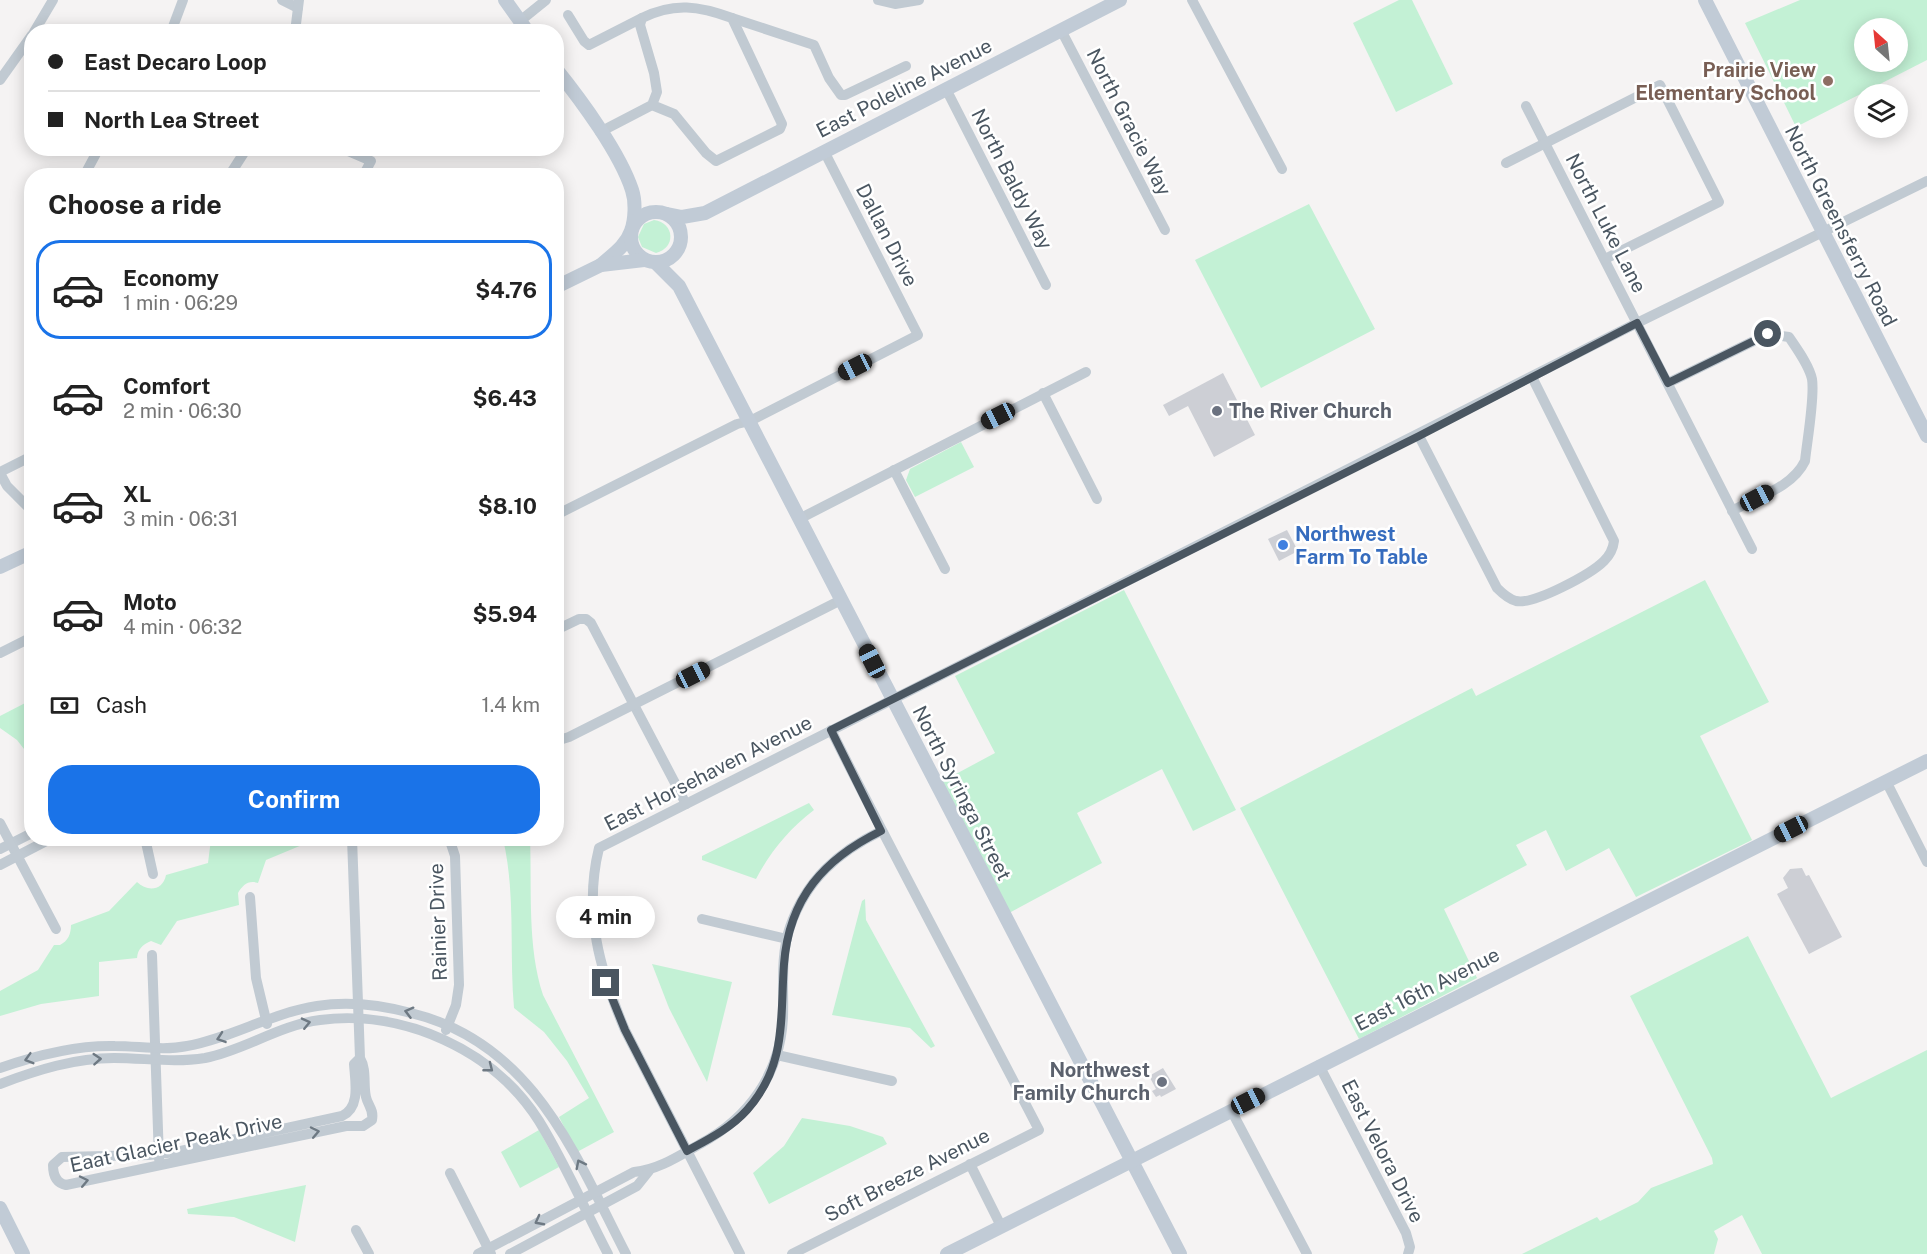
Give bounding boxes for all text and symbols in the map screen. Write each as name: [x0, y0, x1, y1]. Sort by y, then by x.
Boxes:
north arrow: [1854, 18, 1908, 72]
map controls: [1854, 18, 1908, 138]
street label: East Poleline Avenue: [812, 33, 996, 143]
street label: North Gracie Way: [1082, 44, 1177, 200]
text: East Decaro Loop: [84, 49, 267, 75]
place label: Prairie View Elementary School: [1635, 58, 1816, 105]
marker: Prairie View Elementary School: [1821, 74, 1835, 88]
button: layers: [1854, 84, 1908, 138]
street label: North Baldy Way: [966, 105, 1058, 254]
text: North Lea Street: [84, 107, 260, 133]
street label: North Greensferry Road: [1780, 121, 1902, 331]
street label: North Luke Lane: [1561, 149, 1651, 297]
street label: Dallan Drive: [851, 180, 923, 290]
text: Choose a ride: [48, 188, 222, 220]
icon: car: [51, 263, 105, 317]
text: Economy: [123, 265, 219, 291]
text: $4.76: [475, 277, 537, 303]
text: 1 min · 06:29: [123, 291, 238, 315]
route start: [1754, 320, 1781, 347]
car: [835, 351, 875, 383]
icon: car: [51, 371, 105, 425]
text: Comfort: [123, 373, 210, 399]
text: $6.43: [473, 385, 537, 411]
text: 2 min · 06:30: [123, 399, 242, 423]
place label: The River Church: [1229, 399, 1392, 423]
car: [978, 400, 1018, 432]
marker: The River Church: [1210, 404, 1224, 418]
icon: car: [51, 479, 105, 533]
text: XL: [123, 481, 151, 507]
car: [1737, 482, 1777, 514]
text: $8.10: [478, 493, 537, 519]
text: 3 min · 06:31: [123, 507, 238, 531]
place label: Northwest Farm To Table: [1295, 522, 1428, 569]
marker: Northwest Farm To Table: [1276, 538, 1290, 552]
icon: car: [51, 587, 105, 641]
text: Moto: [123, 589, 177, 615]
text: $5.94: [472, 601, 537, 627]
text: 4 min · 06:32: [123, 615, 242, 639]
car: [856, 641, 888, 681]
car: [673, 659, 713, 691]
icon: cash: [48, 689, 81, 722]
text: Cash: [96, 692, 147, 718]
text: 1.4 km: [482, 693, 540, 717]
street label: North Syringa Street: [907, 702, 1017, 884]
street label: East Horsehaven Avenue: [600, 710, 816, 836]
button: Confirm: [48, 765, 540, 834]
car: [1771, 813, 1811, 845]
street label: Rainier Drive: [424, 863, 452, 981]
callout: 4 min: [556, 896, 656, 938]
text: 4 min: [579, 905, 632, 929]
street label: East 16th Avenue: [1351, 942, 1503, 1036]
route end: [592, 969, 619, 996]
one-way arrow: [405, 1007, 415, 1020]
one-way arrow: [301, 1017, 311, 1030]
one-way arrow: [216, 1031, 227, 1043]
one-way arrow: [24, 1052, 34, 1064]
one-way arrow: [92, 1053, 101, 1066]
place label: Northwest Family Church: [1012, 1058, 1150, 1105]
one-way arrow: [482, 1061, 493, 1072]
marker: Northwest Family Church: [1155, 1075, 1169, 1089]
street label: East Velora Drive: [1337, 1075, 1429, 1227]
car: [1228, 1085, 1268, 1117]
street label: Eaat Glacier Peak Drive: [68, 1109, 284, 1177]
street label: Soft Breeze Avenue: [820, 1123, 994, 1227]
one-way arrow: [310, 1126, 320, 1139]
one-way arrow: [576, 1160, 587, 1171]
one-way arrow: [78, 1175, 88, 1188]
one-way arrow: [535, 1214, 545, 1225]

